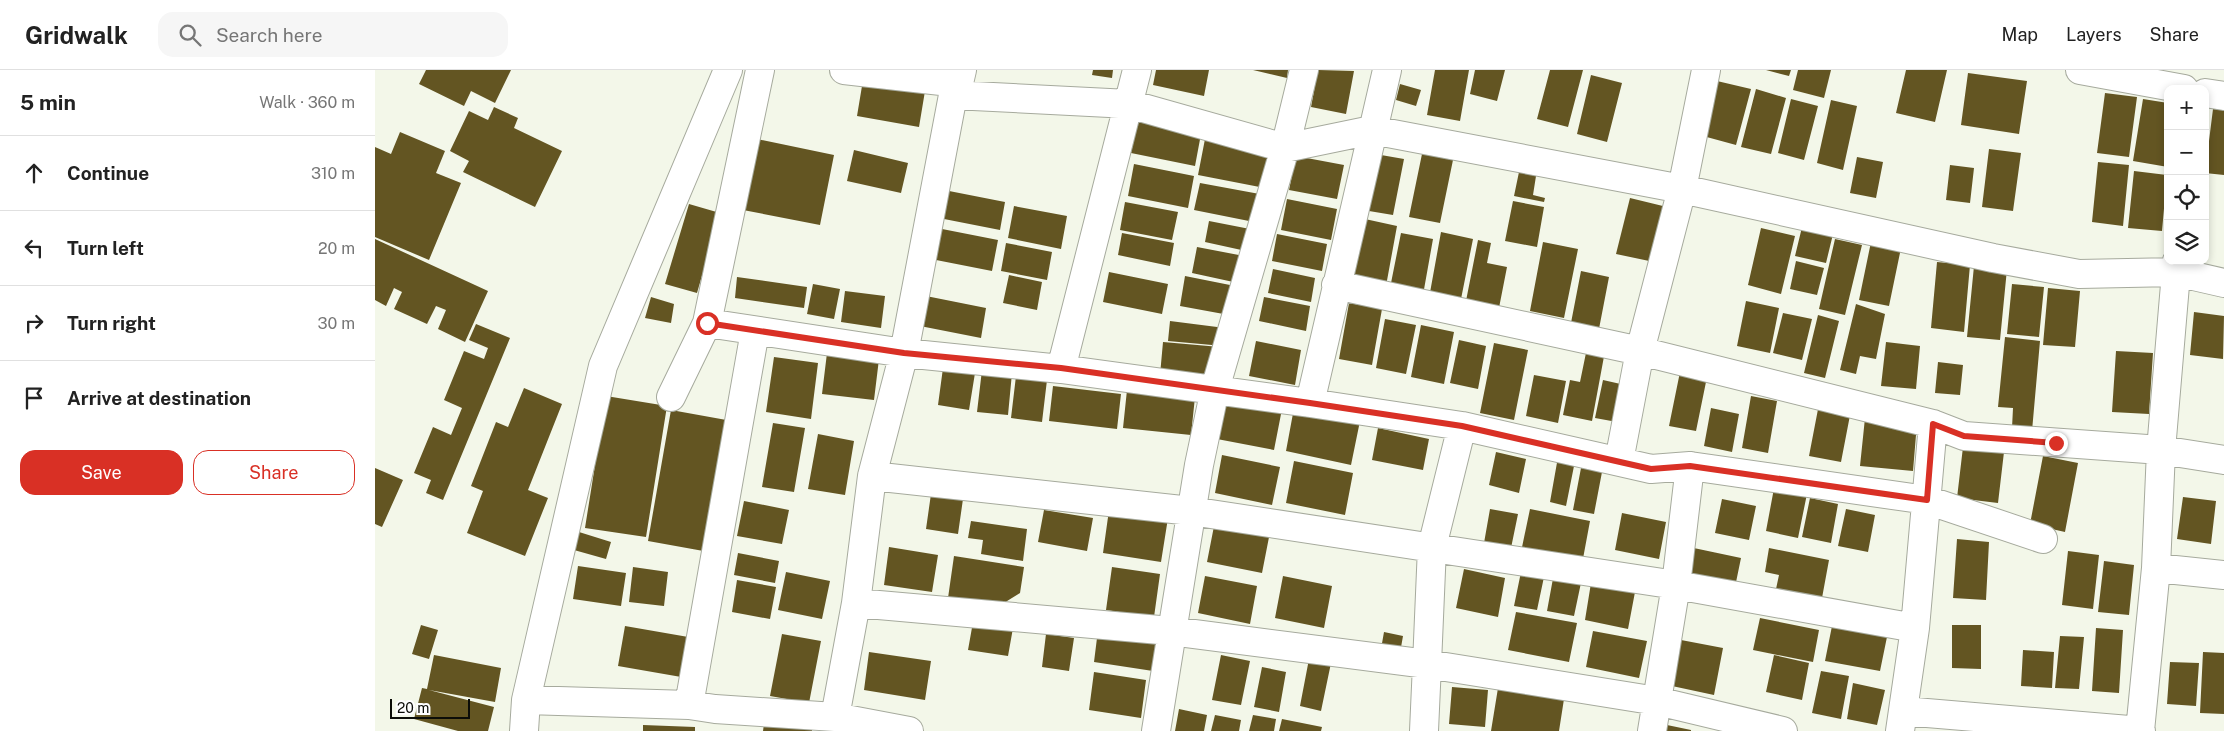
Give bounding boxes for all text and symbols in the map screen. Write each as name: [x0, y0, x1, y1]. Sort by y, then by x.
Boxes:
search box: [158, 12, 508, 57]
text: Gridwalk: [25, 21, 128, 49]
icon: search: [176, 21, 204, 49]
text: Search here: [216, 24, 323, 46]
text: Map: [2002, 24, 2038, 45]
text: Layers: [2066, 24, 2122, 45]
text: Share: [2150, 24, 2199, 45]
map controls: [2164, 85, 2209, 265]
button: +: [2164, 85, 2209, 130]
text: 5 min: [20, 90, 76, 115]
text: Walk · 360 m: [259, 93, 355, 112]
button: −: [2164, 130, 2209, 175]
icon: ahead: [20, 159, 48, 187]
text: Continue: [67, 162, 149, 184]
text: 310 m: [311, 164, 355, 183]
button: locate: [2164, 175, 2209, 220]
button: layers: [2164, 220, 2209, 265]
icon: left: [20, 234, 48, 262]
text: Turn left: [67, 237, 144, 259]
text: 20 m: [318, 239, 355, 258]
icon: right: [20, 309, 48, 337]
text: Turn right: [67, 312, 156, 334]
route start: [696, 312, 719, 335]
text: 30 m: [318, 314, 355, 333]
icon: arrive: [20, 384, 48, 412]
text: Arrive at destination: [67, 387, 251, 409]
route end: [2045, 432, 2068, 455]
button: Save: [20, 450, 183, 495]
button: Share: [193, 450, 355, 495]
scale bar: [390, 696, 470, 719]
text: 20 m: [397, 700, 429, 716]

